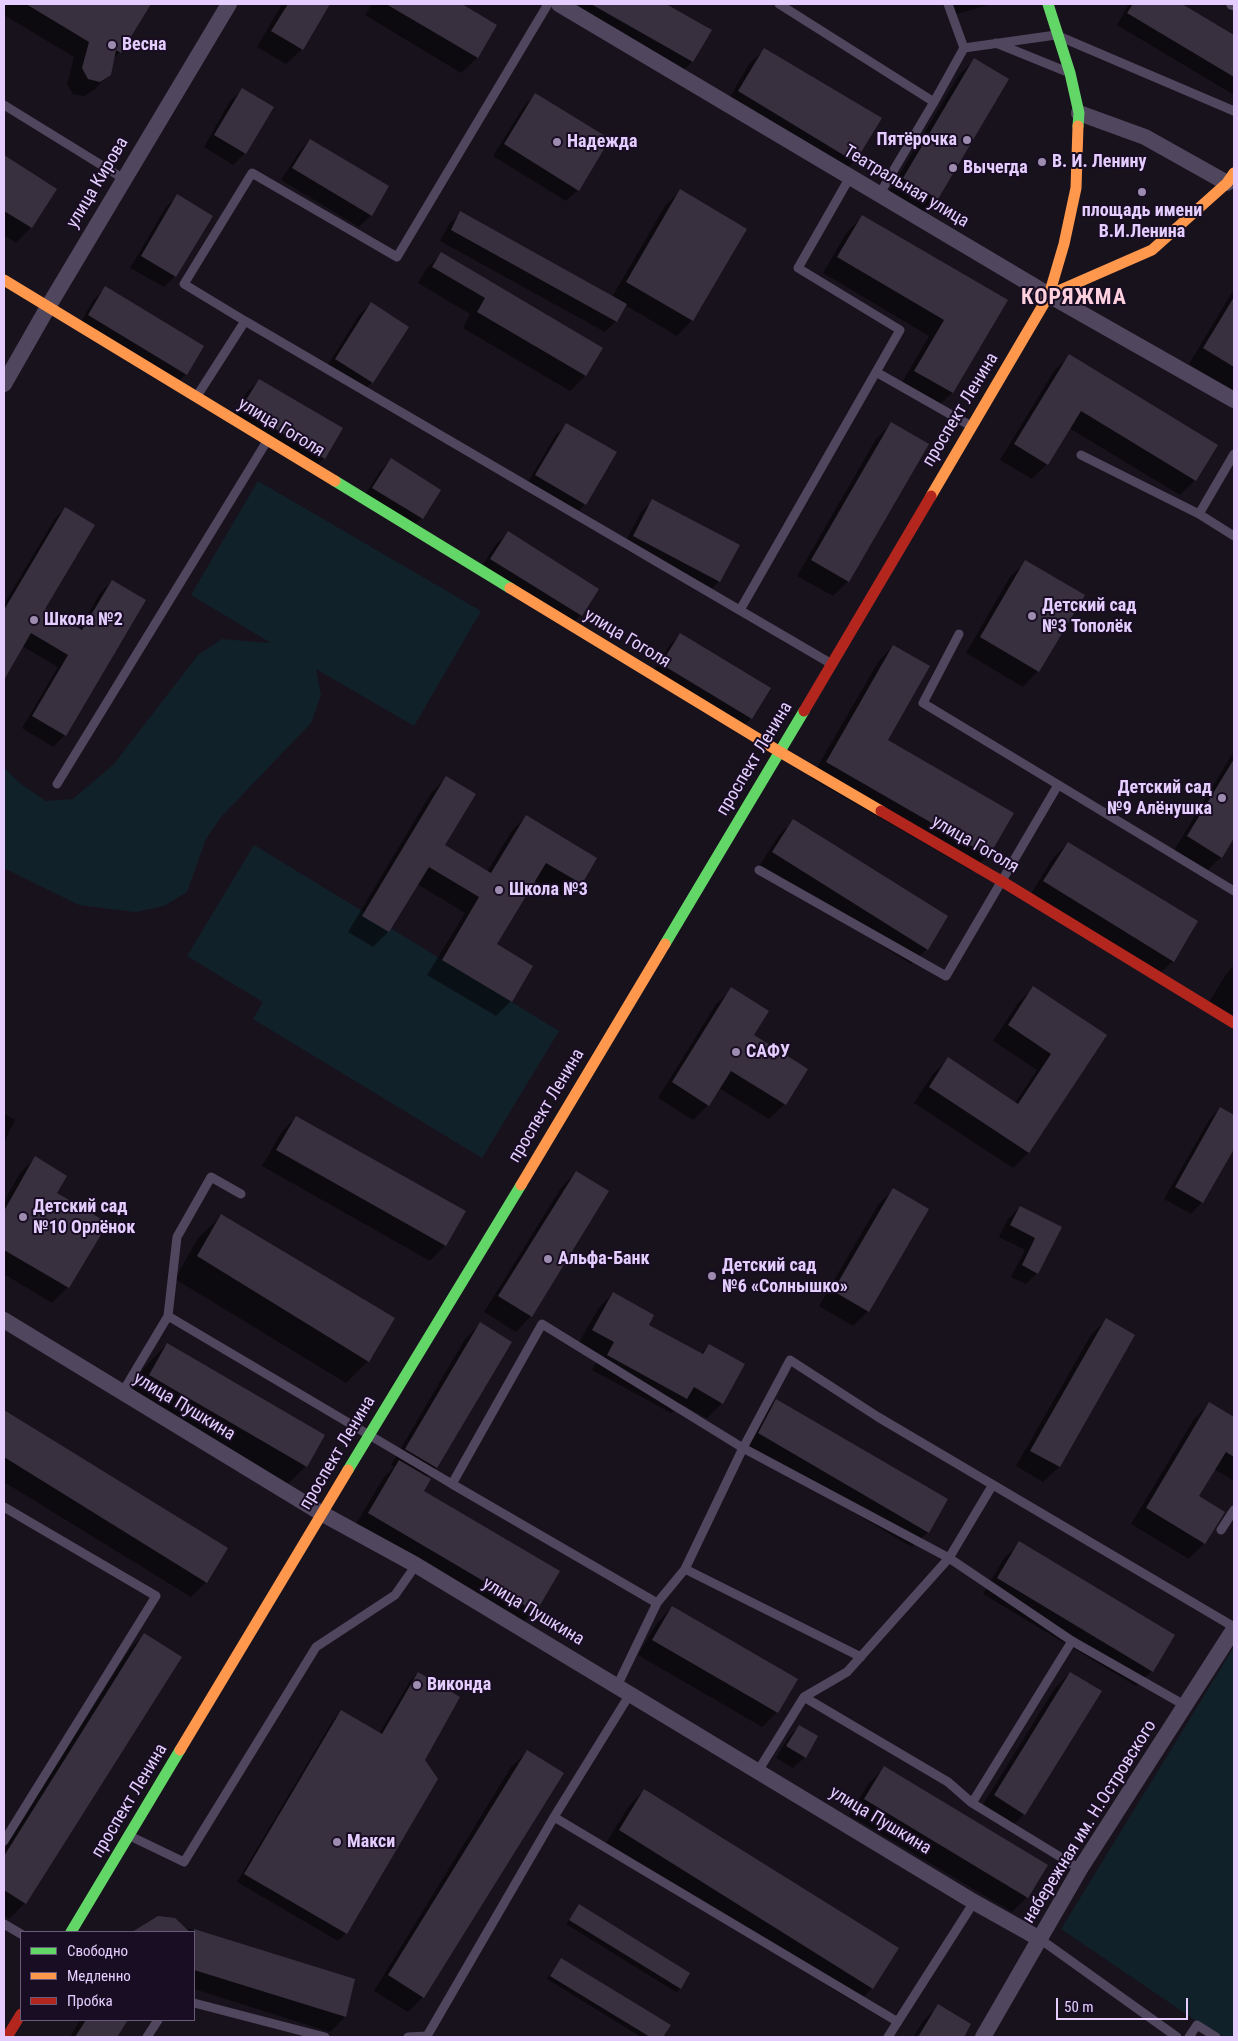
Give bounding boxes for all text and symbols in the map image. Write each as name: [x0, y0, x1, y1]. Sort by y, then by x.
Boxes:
place label: Весна: [122, 34, 166, 56]
marker: Весна: [106, 39, 118, 51]
place label: Пятёрочка: [877, 129, 957, 151]
place label: Надежда: [567, 131, 637, 153]
street label: улица Кирова: [62, 134, 134, 232]
marker: Пятёрочка: [961, 134, 973, 146]
marker: Надежда: [551, 136, 563, 148]
street label: Театральная улица: [839, 141, 973, 233]
place label: В. И. Ленину: [1052, 151, 1146, 173]
marker: В. И. Ленину: [1036, 156, 1048, 168]
place label: Вычегда: [963, 157, 1028, 179]
marker: Вычегда: [947, 162, 959, 174]
marker: площадь имени В.И.Ленина: [1136, 186, 1148, 198]
place label: площадь имени В.И.Ленина: [1082, 200, 1202, 242]
district label: КОРЯЖМА: [1020, 285, 1128, 311]
street label: проспект Ленина: [919, 349, 1003, 471]
street label: улица Гоголя: [234, 394, 328, 462]
place label: Детский сад №3 Тополёк: [1042, 595, 1136, 638]
street label: улица Гоголя: [580, 605, 674, 673]
place label: Школа №2: [44, 609, 123, 631]
marker: Детский сад №3 Тополёк: [1026, 610, 1038, 622]
marker: Школа №2: [28, 614, 40, 626]
street label: проспект Ленина: [713, 698, 797, 820]
place label: Детский сад №9 Алёнушка: [1107, 777, 1212, 820]
marker: Детский сад №9 Алёнушка: [1216, 792, 1228, 804]
street label: улица Гоголя: [928, 811, 1022, 879]
place label: Школа №3: [509, 879, 588, 901]
marker: Школа №3: [493, 884, 505, 896]
place label: САФУ: [746, 1041, 790, 1063]
street label: проспект Ленина: [505, 1045, 589, 1167]
marker: САФУ: [730, 1046, 742, 1058]
place label: Детский сад №10 Орлёнок: [33, 1196, 135, 1238]
marker: Детский сад №10 Орлёнок: [17, 1211, 29, 1223]
place label: Альфа-Банк: [558, 1248, 650, 1270]
marker: Альфа-Банк: [542, 1253, 554, 1265]
place label: Детский сад №6 «Солнышко»: [722, 1255, 848, 1298]
marker: Детский сад №6 «Солнышко»: [706, 1270, 718, 1282]
street label: улица Пушкина: [129, 1368, 239, 1446]
street label: проспект Ленина: [296, 1392, 380, 1514]
street label: улица Пушкина: [478, 1573, 588, 1651]
place label: Виконда: [427, 1674, 491, 1696]
marker: Виконда: [411, 1679, 423, 1691]
street label: набережная им. Н.Островского: [1018, 1716, 1162, 1928]
street label: проспект Ленина: [88, 1740, 172, 1862]
street label: улица Пушкина: [825, 1782, 935, 1860]
place label: Макси: [347, 1831, 395, 1853]
marker: Макси: [331, 1836, 343, 1848]
legend: [20, 1931, 195, 2021]
text: Свободно: [67, 1942, 128, 1960]
text: Медленно: [67, 1967, 131, 1985]
scale bar: [1058, 1988, 1190, 2020]
text: Пробка: [67, 1992, 113, 2010]
text: 50 m: [1064, 1998, 1094, 2016]

